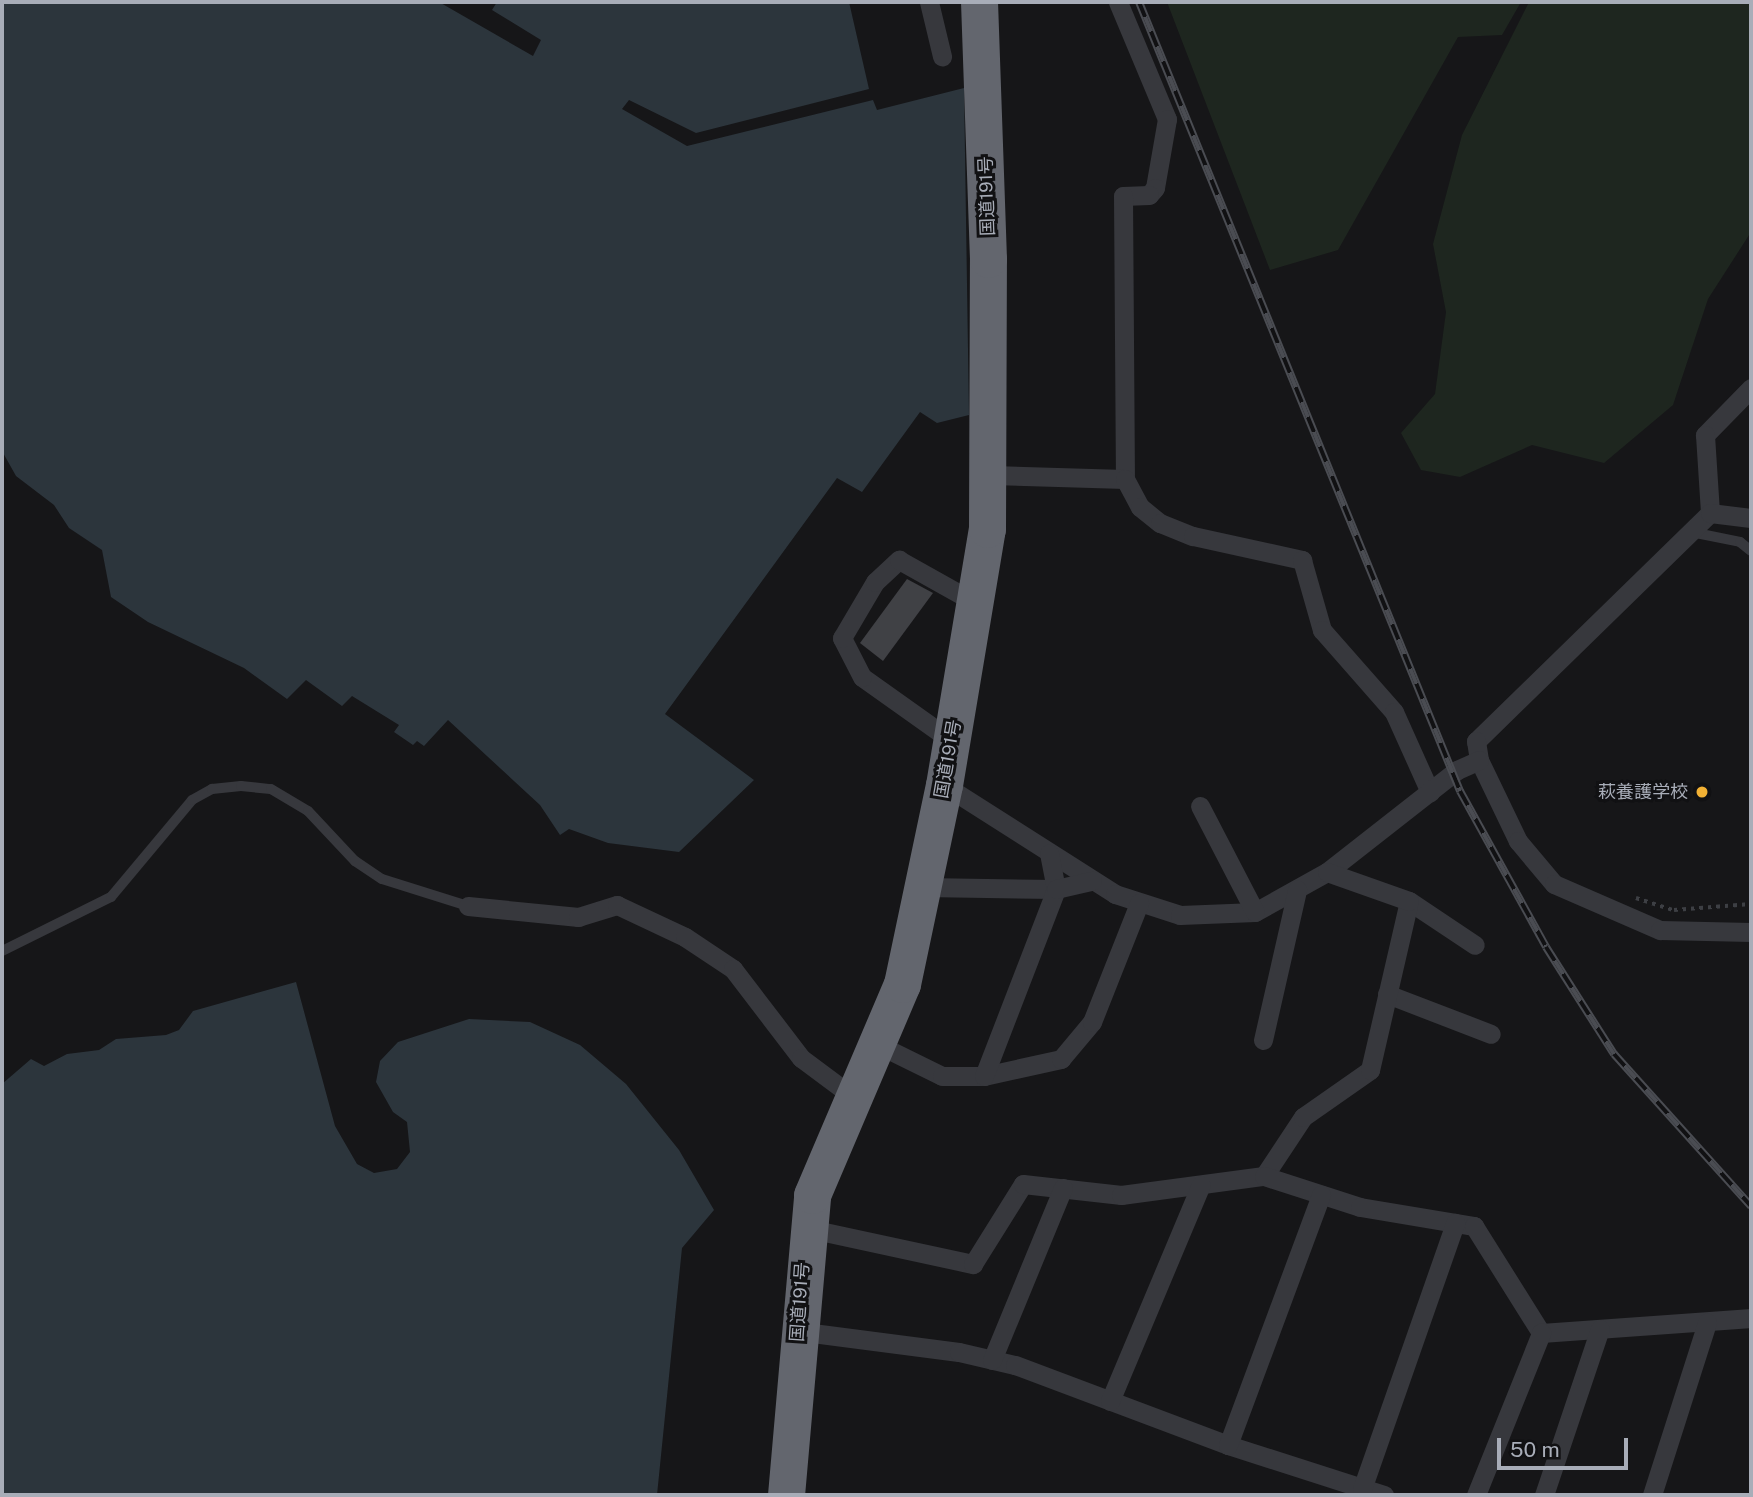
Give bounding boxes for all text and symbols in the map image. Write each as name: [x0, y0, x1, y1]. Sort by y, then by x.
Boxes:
street label: 国道191号: [975, 156, 999, 236]
street label: 国道191号: [930, 718, 966, 800]
place label: 萩養護学校: [1598, 781, 1688, 803]
marker: 萩養護学校: [1694, 784, 1710, 800]
street label: 国道191号: [786, 1261, 814, 1343]
scale bar: [1501, 1424, 1632, 1468]
text: 50 m: [1510, 1437, 1560, 1462]

